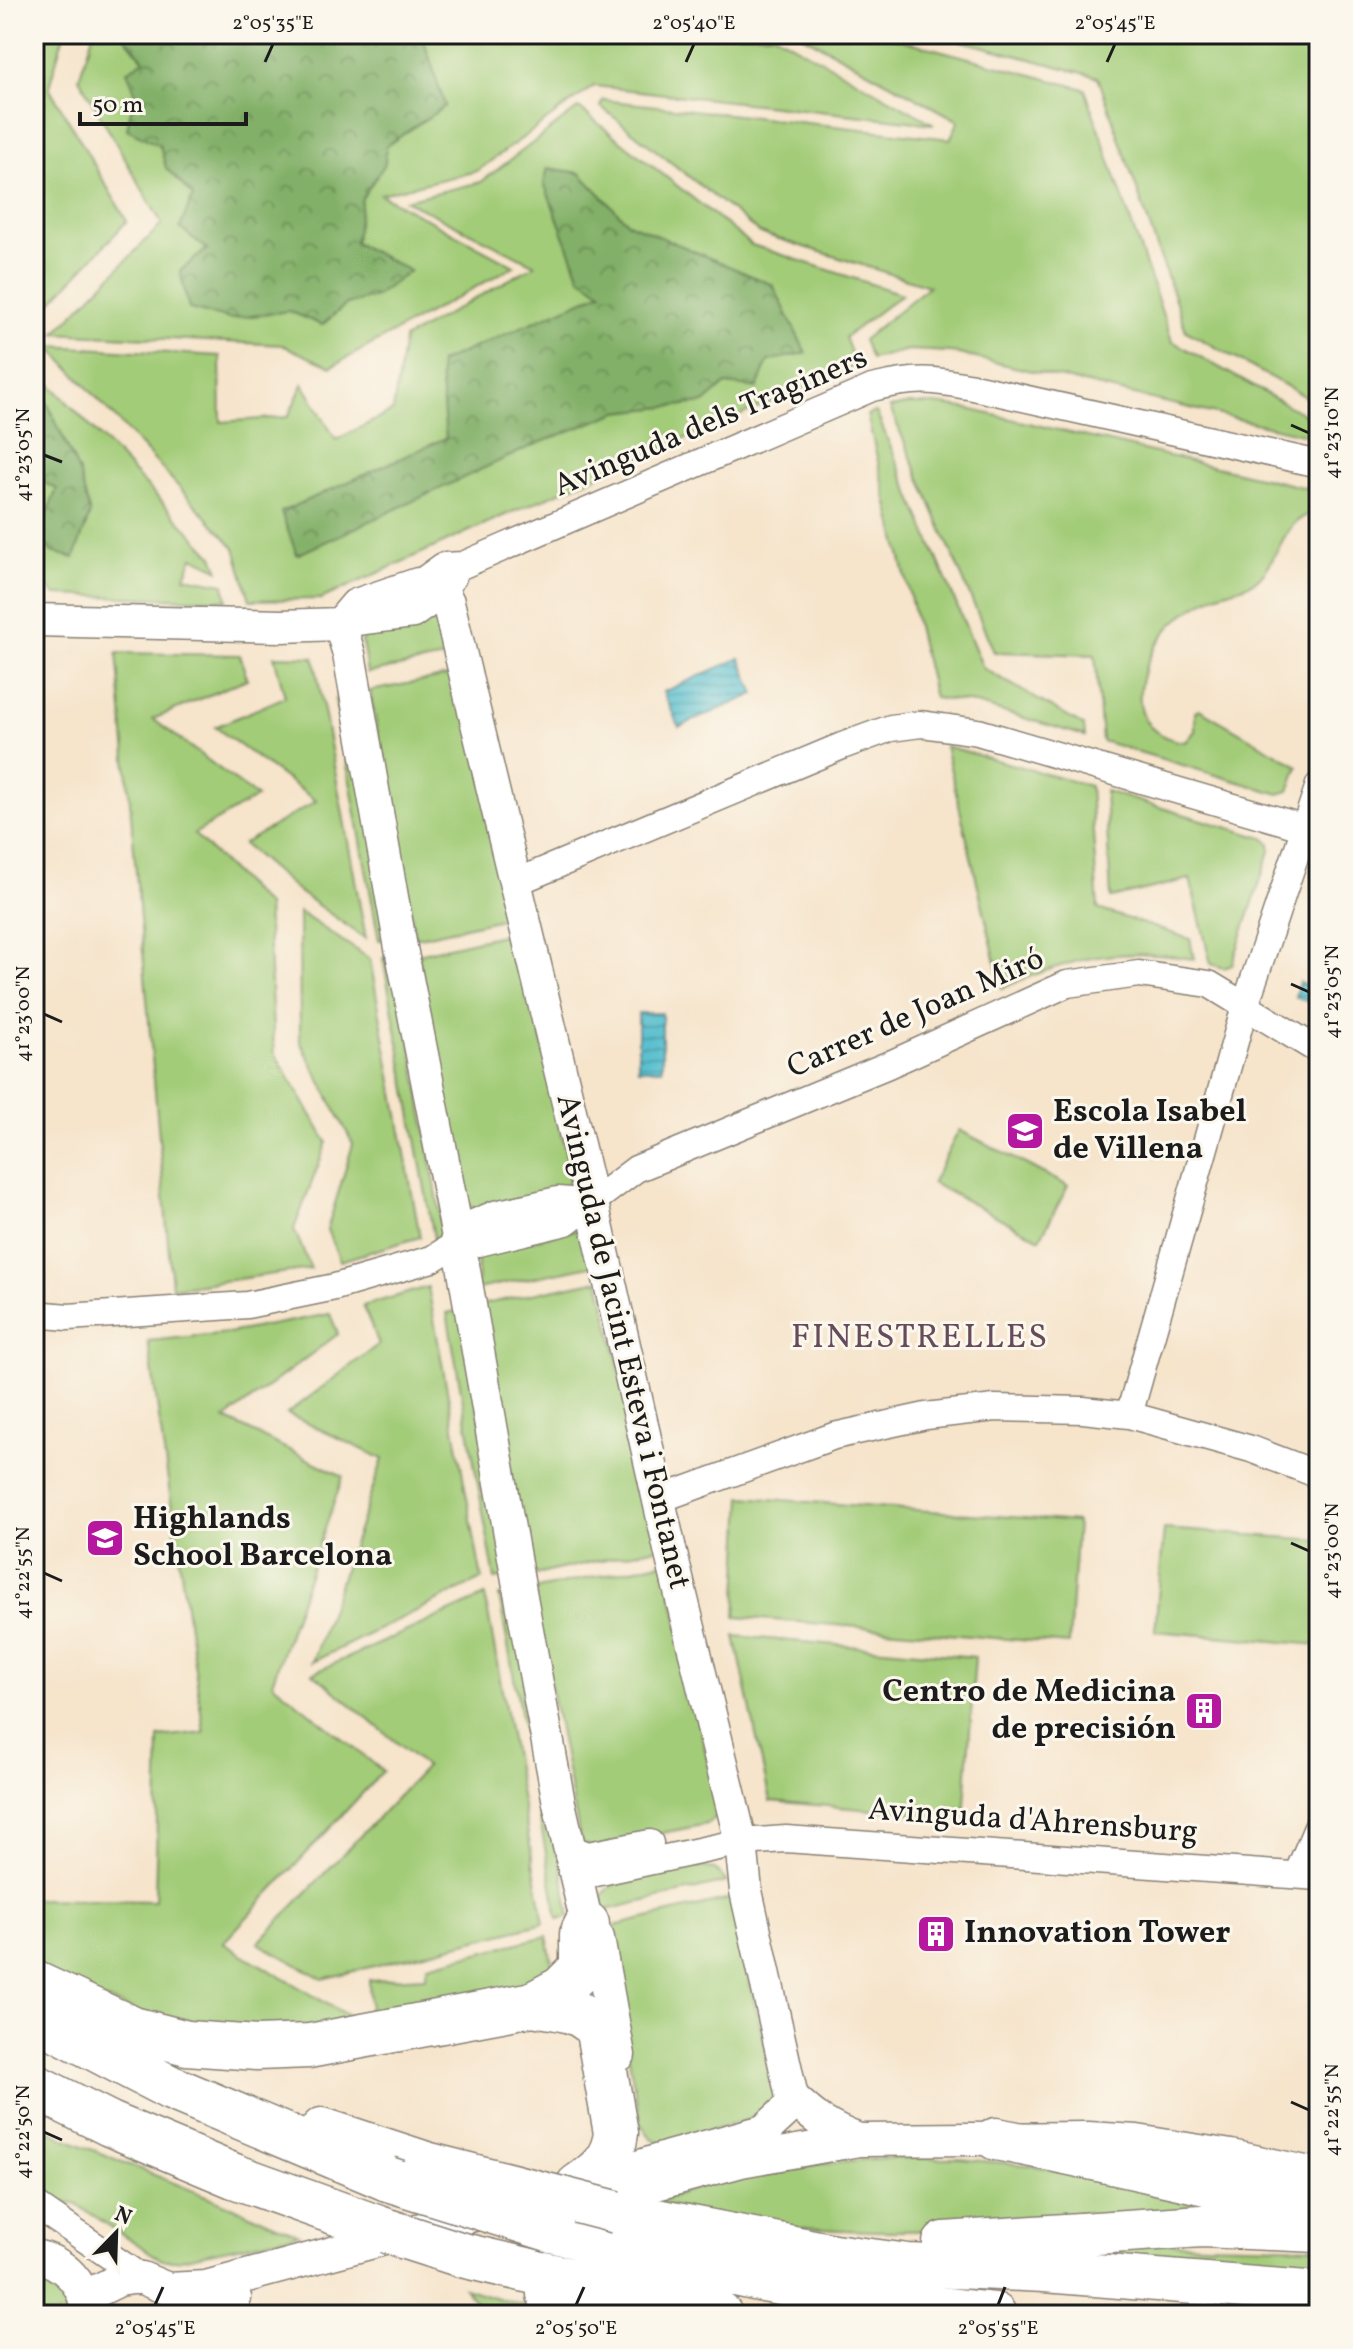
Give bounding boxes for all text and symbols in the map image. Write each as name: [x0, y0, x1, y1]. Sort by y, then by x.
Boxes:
text: 2°05'35"E: [232, 10, 314, 38]
text: 2°05'40"E: [652, 10, 736, 38]
text: 2°05'45"E: [1074, 10, 1156, 38]
scale bar: [80, 76, 246, 126]
text: 50 m: [92, 89, 144, 123]
street label: Avinguda dels Traginers: [547, 337, 875, 509]
text: 41°23'10"N: [1319, 387, 1347, 479]
text: 41°23'05"N: [10, 408, 38, 502]
street label: Carrer de Joan Miró: [780, 938, 1052, 1090]
text: 41°23'05"N: [1319, 945, 1347, 1039]
text: 41°23'00"N: [10, 966, 38, 1062]
street label: Avinguda de Jacint Esteva i Fontanet: [544, 1090, 700, 1594]
place label: Escola Isabel de Villena: [1053, 1091, 1247, 1172]
school or university icon: Escola Isabel de Villena: [1004, 1110, 1046, 1152]
district label: FINESTRELLES: [791, 1315, 1049, 1362]
place label: Highlands School Barcelona: [133, 1498, 392, 1579]
text: 41°23'00"N: [1319, 1503, 1347, 1599]
school or university icon: Highlands School Barcelona: [84, 1517, 126, 1559]
text: 41°22'55"N: [10, 1526, 38, 1619]
place label: Centro de Medicina de precisión: [882, 1671, 1176, 1752]
building icon: Centro de Medicina de precisión: [1183, 1690, 1225, 1732]
street label: Avinguda d'Ahrensburg: [867, 1789, 1199, 1855]
place label: Innovation Tower: [964, 1912, 1231, 1956]
building icon: Innovation Tower: [915, 1913, 957, 1955]
text: 41°22'55"N: [1319, 2063, 1347, 2156]
text: 41°22'50"N: [10, 2085, 38, 2179]
north arrow: [76, 2193, 156, 2273]
text: N: [109, 2200, 136, 2234]
text: 2°05'45"E: [114, 2315, 196, 2343]
text: 2°05'50"E: [535, 2315, 617, 2343]
text: 2°05'55"E: [958, 2315, 1038, 2343]

